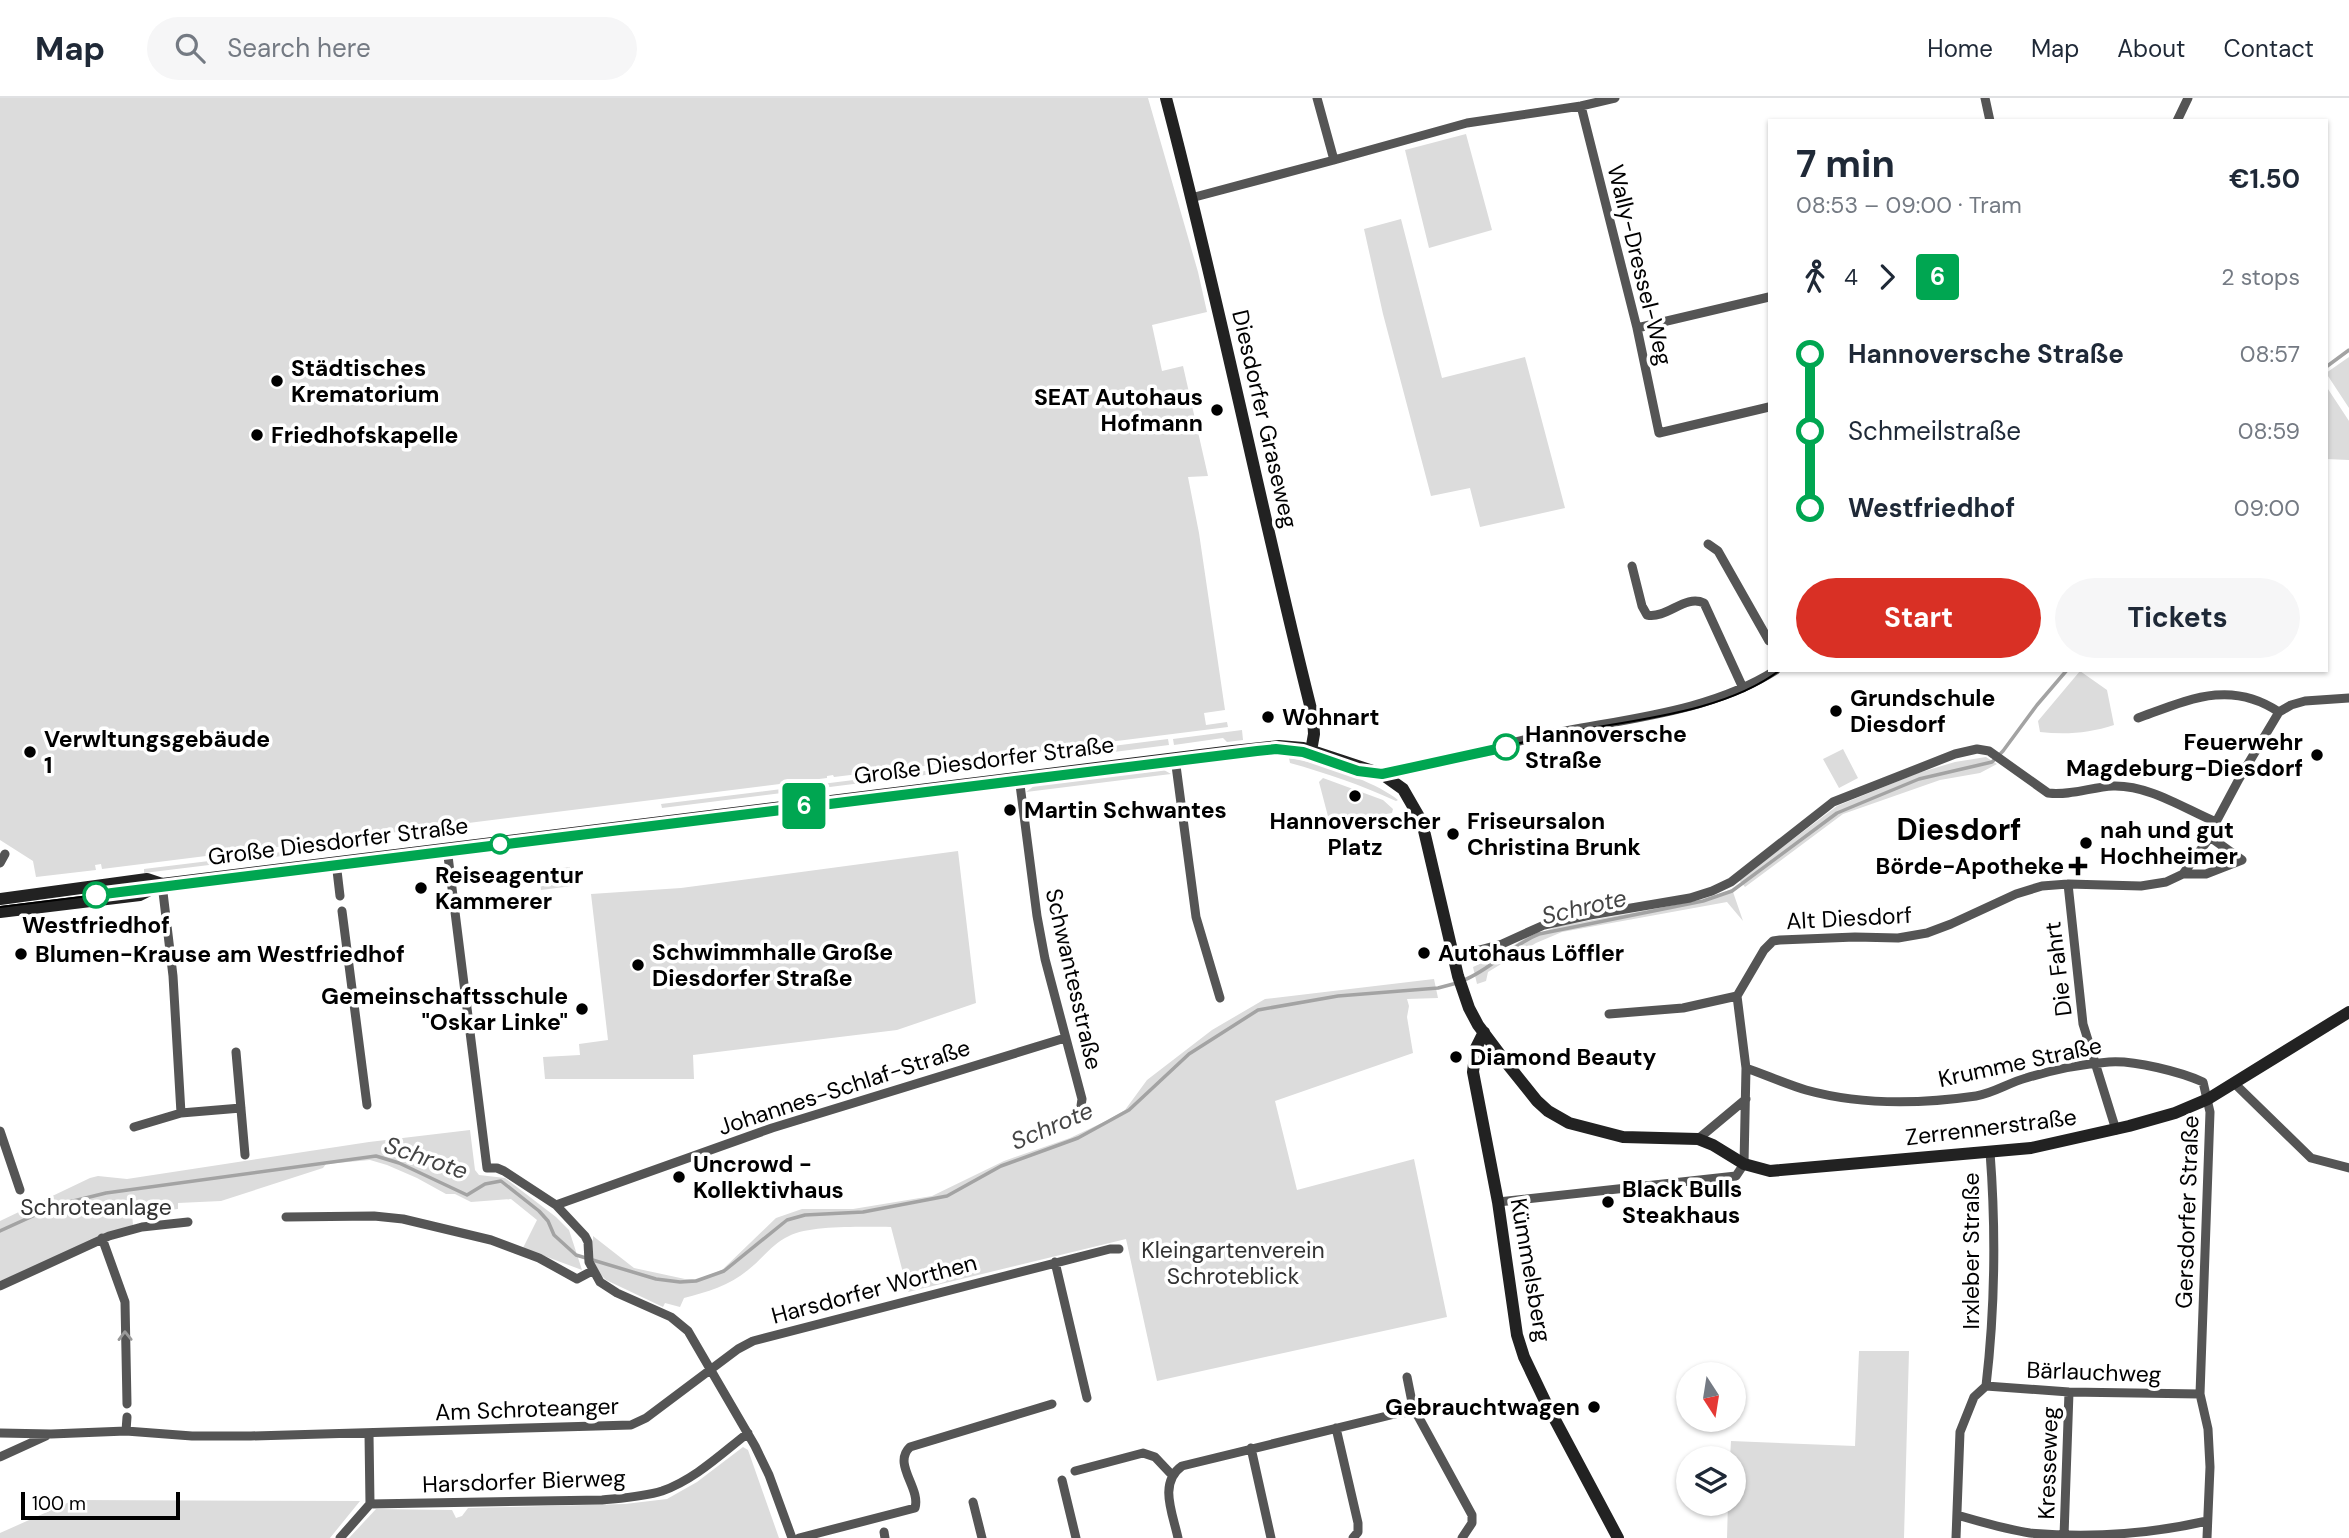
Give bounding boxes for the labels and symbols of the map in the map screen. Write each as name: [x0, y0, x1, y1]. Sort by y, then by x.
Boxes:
street label: Wally-Dressel-Weg: [1601, 161, 1679, 369]
street label: Diesdorfer Graseweg: [1225, 307, 1305, 531]
place label: Städtisches Krematorium: [291, 353, 439, 409]
marker: Städtisches Krematorium: [269, 373, 285, 389]
place label: SEAT Autohaus Hofmann: [1034, 382, 1203, 438]
marker: SEAT Autohaus Hofmann: [1209, 402, 1225, 418]
place label: Friedhofskapelle: [271, 420, 458, 450]
marker: Friedhofskapelle: [249, 427, 265, 443]
place label: Grundschule Diesdorf: [1850, 683, 1995, 739]
place label: Wohnart: [1282, 702, 1379, 732]
marker: Grundschule Diesdorf: [1828, 703, 1844, 719]
marker: Wohnart: [1260, 709, 1276, 725]
place label: Hannoversche Straße: [1525, 719, 1687, 775]
place label: Verwltungsgebäude 1: [44, 724, 270, 780]
place label: Feuerwehr Magdeburg-Diesdorf: [2066, 727, 2303, 783]
street label: Große Diesdorfer Straße: [852, 729, 1116, 791]
marker: Hannoversche Straße: [1493, 734, 1519, 760]
marker: Verwltungsgebäude 1: [22, 744, 38, 760]
marker: Feuerwehr Magdeburg-Diesdorf: [2309, 747, 2325, 763]
line badge: 6: [781, 783, 827, 829]
marker: Hannoverscher Platz: [1347, 788, 1363, 804]
place label: Martin Schwantes: [1024, 795, 1227, 825]
marker: Martin Schwantes: [1002, 802, 1018, 818]
place label: Hannoverscher Platz: [1269, 806, 1441, 862]
place label: Friseursalon Christina Brunk: [1467, 806, 1641, 862]
street label: Große Diesdorfer Straße: [206, 810, 470, 872]
district label: Diesdorf: [1897, 810, 2021, 849]
place label: nah und gut Hochheimer: [2100, 815, 2238, 871]
marker: Friseursalon Christina Brunk: [1445, 826, 1461, 842]
unlabelled marker: [490, 834, 510, 854]
marker: nah und gut Hochheimer: [2078, 835, 2094, 851]
place label: Börde-Apotheke: [1875, 851, 2064, 881]
marker: Börde-Apotheke: [2070, 858, 2086, 874]
place label: Reiseagentur Kammerer: [435, 860, 583, 916]
marker: Reiseagentur Kammerer: [413, 880, 429, 896]
marker: Westfriedhof: [83, 882, 109, 908]
water label: Schrote: [1538, 882, 1630, 931]
street label: Schwantesstraße: [1039, 886, 1109, 1072]
street label: Alt Diesdorf: [1785, 900, 1913, 936]
place label: Westfriedhof: [22, 910, 170, 940]
street label: Die Fahrt: [2037, 920, 2079, 1018]
place label: Schwimmhalle Große Diesdorfer Straße: [652, 937, 893, 993]
place label: Autohaus Löffler: [1438, 938, 1624, 968]
place label: Blumen-Krause am Westfriedhof: [35, 939, 405, 969]
marker: Autohaus Löffler: [1416, 945, 1432, 961]
marker: Blumen-Krause am Westfriedhof: [13, 946, 29, 962]
marker: Schwimmhalle Große Diesdorfer Straße: [630, 957, 646, 973]
place label: Gemeinschaftsschule "Oskar Linke": [321, 981, 568, 1037]
marker: Gemeinschaftsschule "Oskar Linke": [574, 1001, 590, 1017]
street label: Krumme Straße: [1935, 1030, 2105, 1094]
street label: Johannes-Schlaf-Straße: [714, 1032, 974, 1142]
place label: Diamond Beauty: [1470, 1042, 1657, 1072]
marker: Diamond Beauty: [1448, 1049, 1464, 1065]
water label: Schrote: [1006, 1094, 1098, 1157]
street label: Zerrennerstraße: [1904, 1102, 2078, 1152]
street label: Gersdorfer Straße: [2169, 1115, 2205, 1309]
water label: Schrote: [380, 1129, 472, 1186]
place label: Uncrowd - Kollektivhaus: [693, 1149, 844, 1205]
marker: Uncrowd - Kollektivhaus: [671, 1169, 687, 1185]
street label: Irxleber Straße: [1956, 1173, 1986, 1329]
place label: Black Bulls Steakhaus: [1622, 1174, 1742, 1230]
park label: Schroteanlage: [20, 1192, 172, 1222]
marker: Black Bulls Steakhaus: [1600, 1194, 1616, 1210]
street label: Kümmelsberg: [1504, 1196, 1558, 1344]
park label: Kleingartenverein Schroteblick: [1141, 1235, 1325, 1291]
street label: Harsdorfer Worthen: [768, 1247, 980, 1331]
one-way arrow: [118, 1330, 133, 1341]
street label: Bärlauchweg: [2026, 1355, 2162, 1389]
north arrow: [1676, 1362, 1746, 1432]
street label: Am Schroteanger: [434, 1391, 620, 1427]
place label: Gebrauchtwagen: [1385, 1392, 1580, 1422]
marker: Gebrauchtwagen: [1586, 1399, 1602, 1415]
street label: Kresseweg: [2031, 1406, 2065, 1520]
street label: Harsdorfer Bierweg: [422, 1462, 627, 1500]
scale bar: [21, 1489, 180, 1521]

